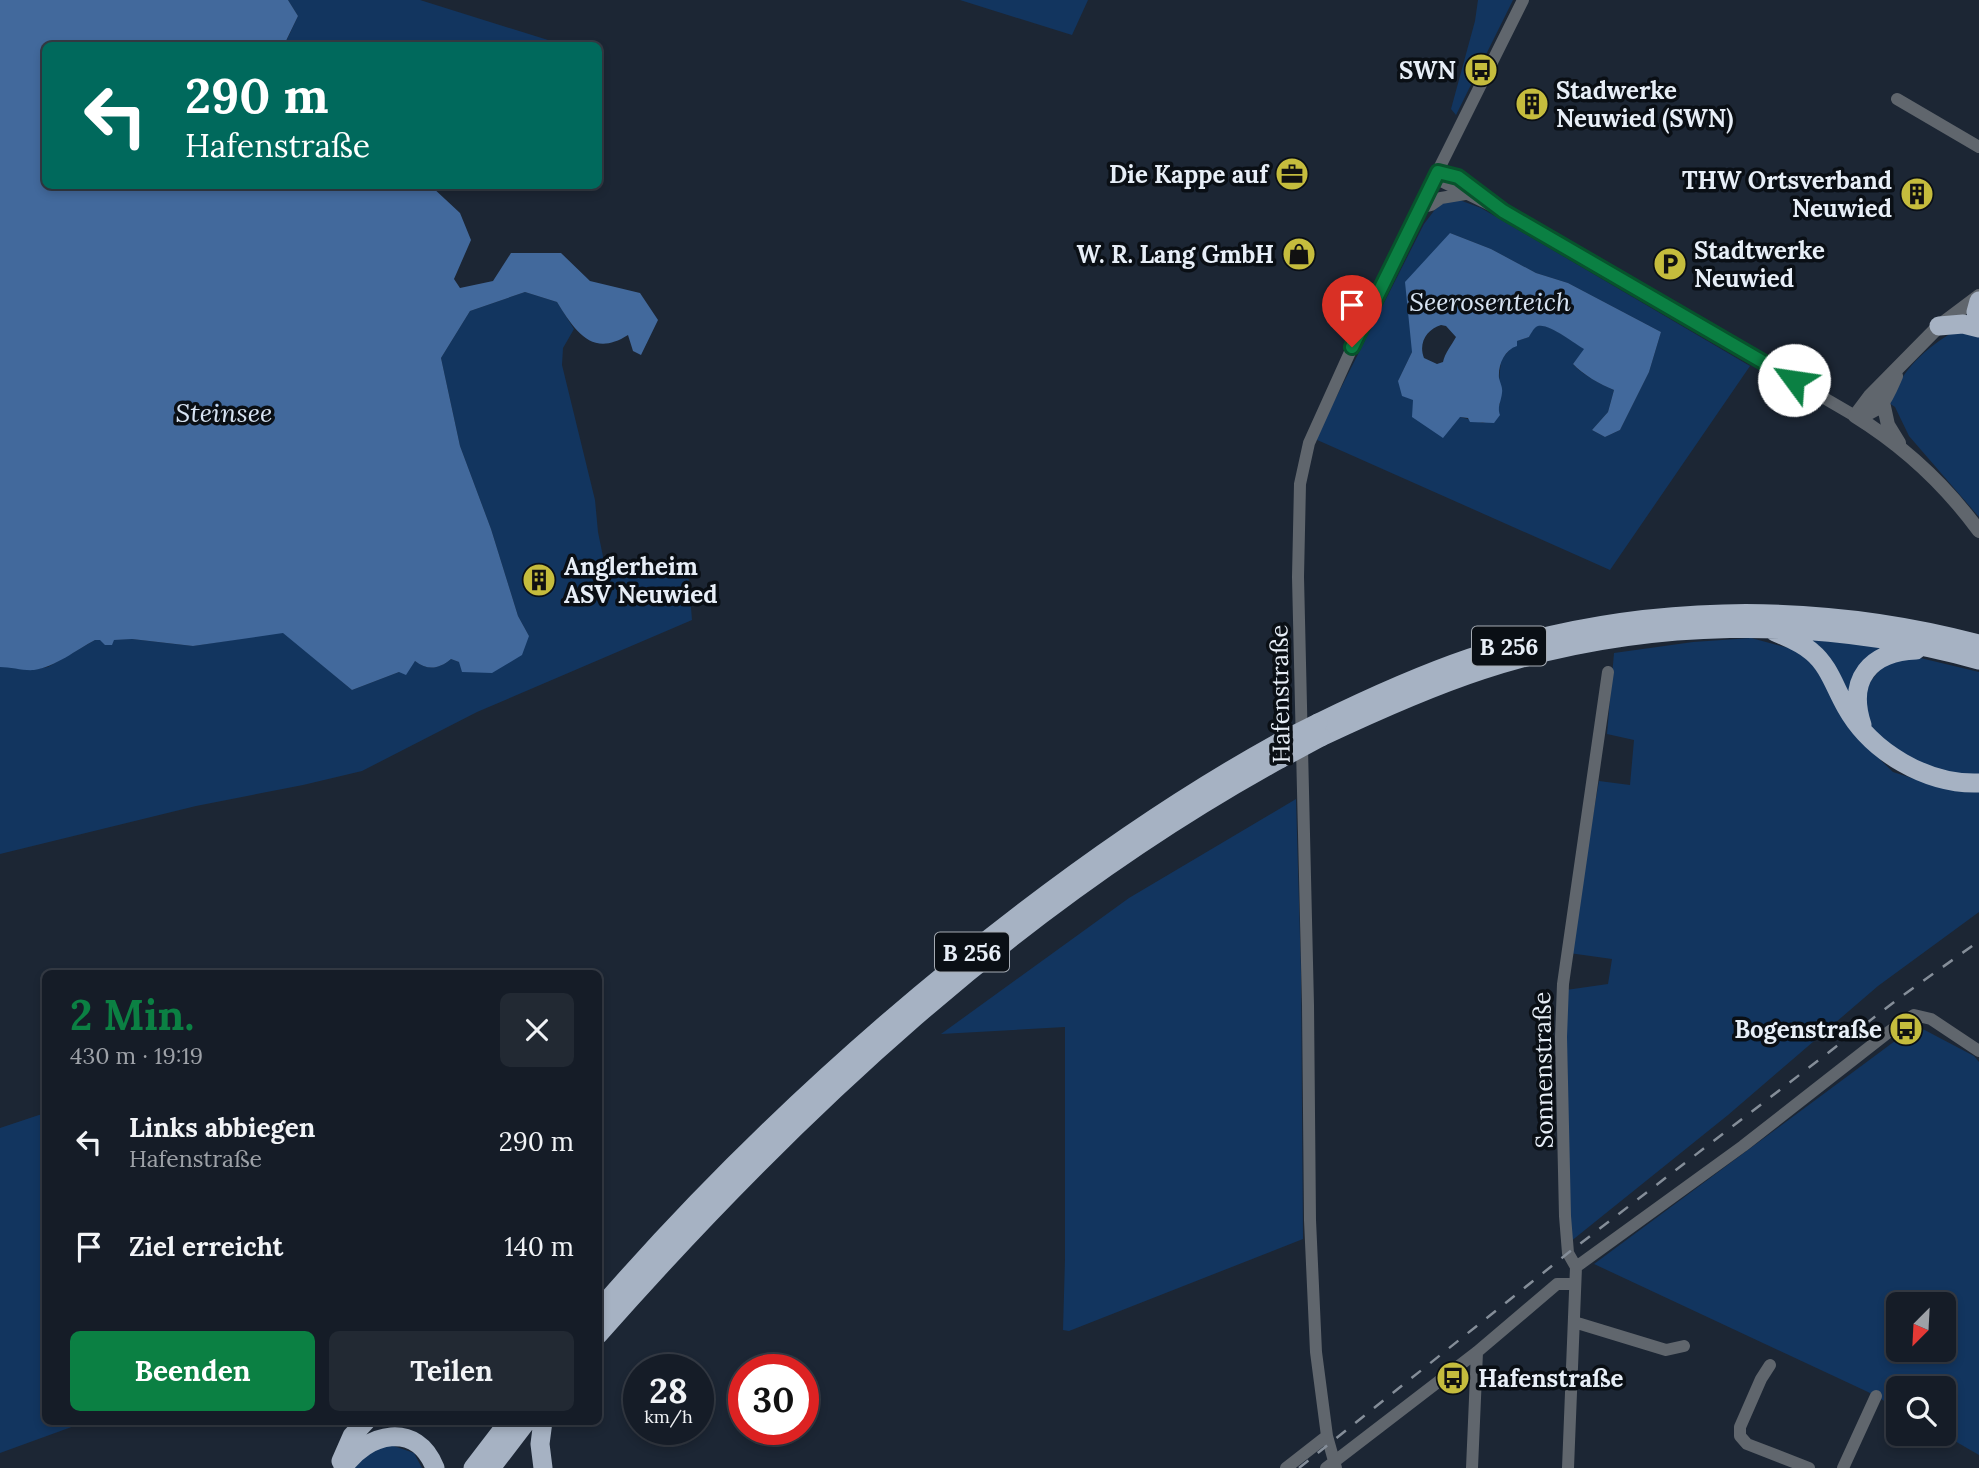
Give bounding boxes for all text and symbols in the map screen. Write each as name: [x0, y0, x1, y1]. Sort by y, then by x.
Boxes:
bus stop icon: SWN: [1462, 51, 1500, 89]
place label: SWN: [1399, 55, 1456, 86]
text: 290 m: [185, 64, 328, 126]
icon: left: [70, 70, 161, 161]
place label: Stadwerke Neuwied (SWN): [1556, 75, 1733, 134]
building icon: Stadwerke Neuwied (SWN): [1513, 85, 1551, 123]
text: Hafenstraße: [185, 125, 370, 166]
office icon: Die Kappe auf: [1273, 155, 1311, 193]
place label: Die Kappe auf: [1109, 159, 1270, 190]
place label: THW Ortsverband Neuwied: [1682, 165, 1892, 224]
building icon: THW Ortsverband Neuwied: [1898, 175, 1936, 213]
shop icon: W. R. Lang GmbH: [1280, 235, 1318, 273]
place label: Stadtwerke Neuwied: [1694, 235, 1825, 294]
place label: W. R. Lang GmbH: [1077, 239, 1274, 270]
parking icon: Stadtwerke Neuwied: [1651, 245, 1689, 283]
pin: [1322, 275, 1382, 347]
water label: Seerosenteich: [1409, 285, 1571, 318]
icon: arrive: [1333, 286, 1371, 324]
position arrow: [1757, 343, 1831, 417]
water label: Steinsee: [176, 396, 272, 429]
place label: Anglerheim ASV Neuwied: [564, 551, 718, 610]
building icon: Anglerheim ASV Neuwied: [520, 561, 558, 599]
street label: Hafenstraße: [1263, 624, 1297, 764]
road number: B 256: [1472, 626, 1546, 666]
road number: B 256: [935, 932, 1009, 972]
text: 2 Min.: [70, 988, 194, 1042]
street label: Sonnenstraße: [1526, 991, 1560, 1149]
button: close: [500, 993, 574, 1067]
bus stop icon: Bogenstraße: [1887, 1010, 1925, 1048]
place label: Bogenstraße: [1734, 1014, 1882, 1045]
text: 430 m · 19:19: [70, 1041, 203, 1070]
text: Links abbiegen: [129, 1111, 315, 1144]
icon: left: [70, 1123, 108, 1161]
text: 290 m: [499, 1125, 574, 1158]
text: Hafenstraße: [129, 1144, 262, 1173]
icon: arrive: [70, 1228, 108, 1266]
text: Ziel erreicht: [129, 1230, 283, 1263]
text: 140 m: [504, 1230, 574, 1263]
north arrow: [1886, 1292, 1956, 1362]
map controls: [1886, 1292, 1956, 1446]
button: Beenden: [70, 1331, 315, 1411]
button: Teilen: [329, 1331, 574, 1411]
speed limit sign: 30: [728, 1354, 819, 1445]
bus stop icon: Hafenstraße: [1434, 1359, 1472, 1397]
place label: Hafenstraße: [1478, 1363, 1624, 1394]
text: 28: [649, 1368, 688, 1413]
button: search: [1886, 1376, 1956, 1446]
text: km/h: [644, 1405, 693, 1428]

